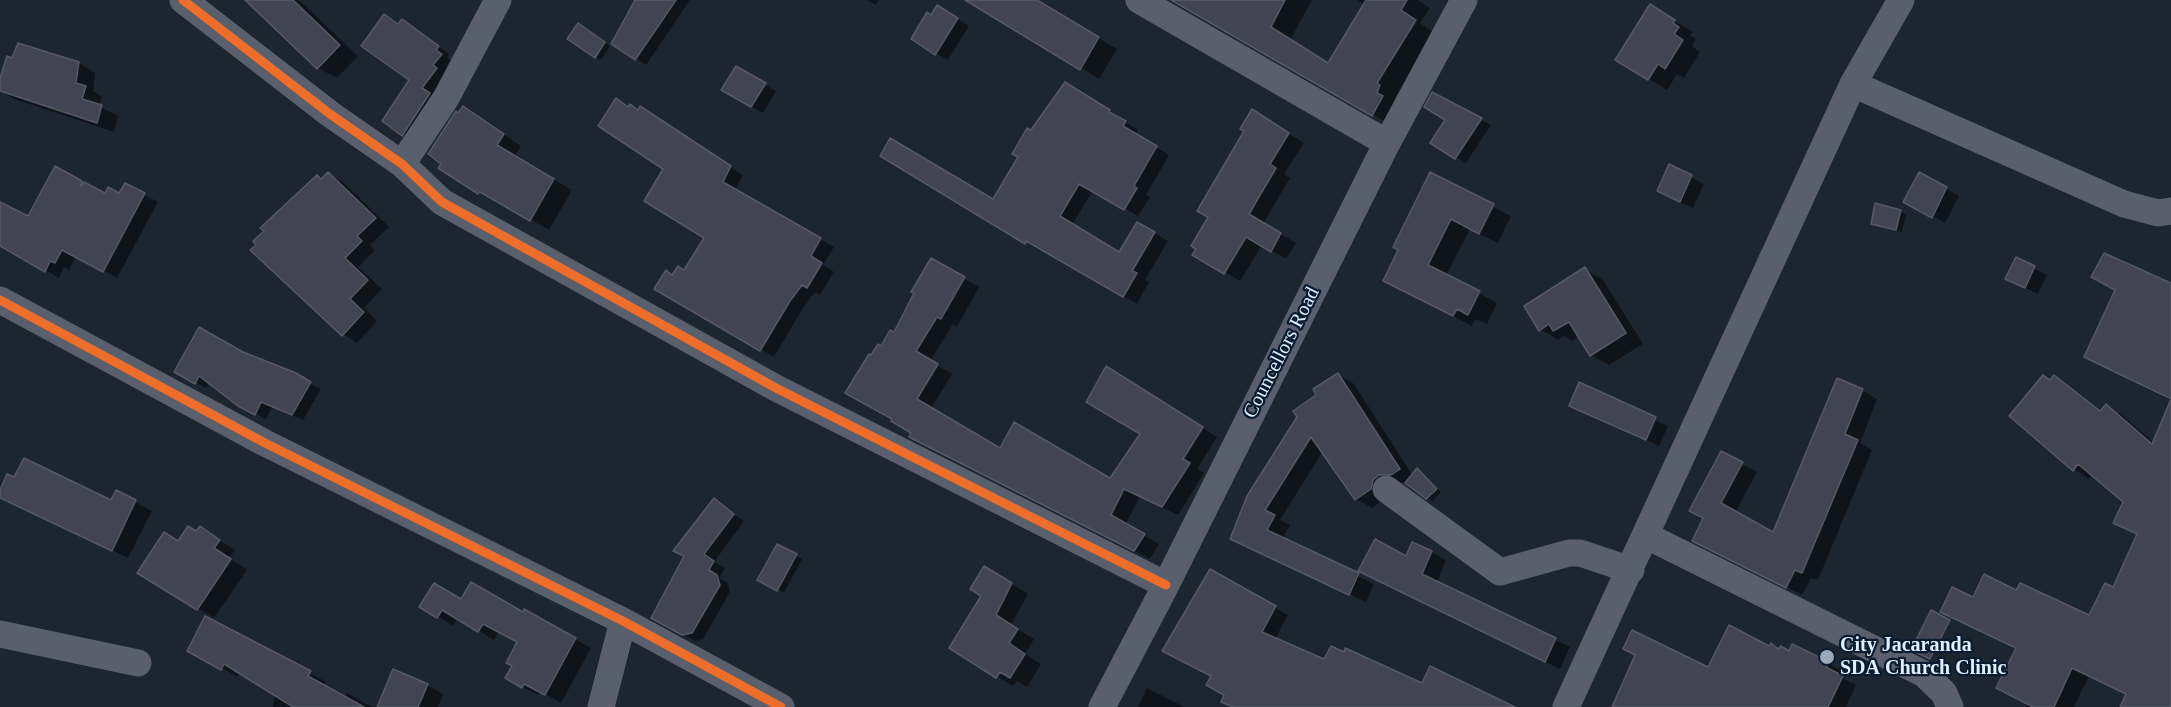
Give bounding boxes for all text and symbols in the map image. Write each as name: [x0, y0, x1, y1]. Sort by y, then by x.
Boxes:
street label: Councellors Road: [1239, 283, 1325, 423]
place label: City Jacaranda SDA Church Clinic: [1840, 634, 2006, 681]
marker: City Jacaranda SDA Church Clinic: [1818, 648, 1836, 666]

